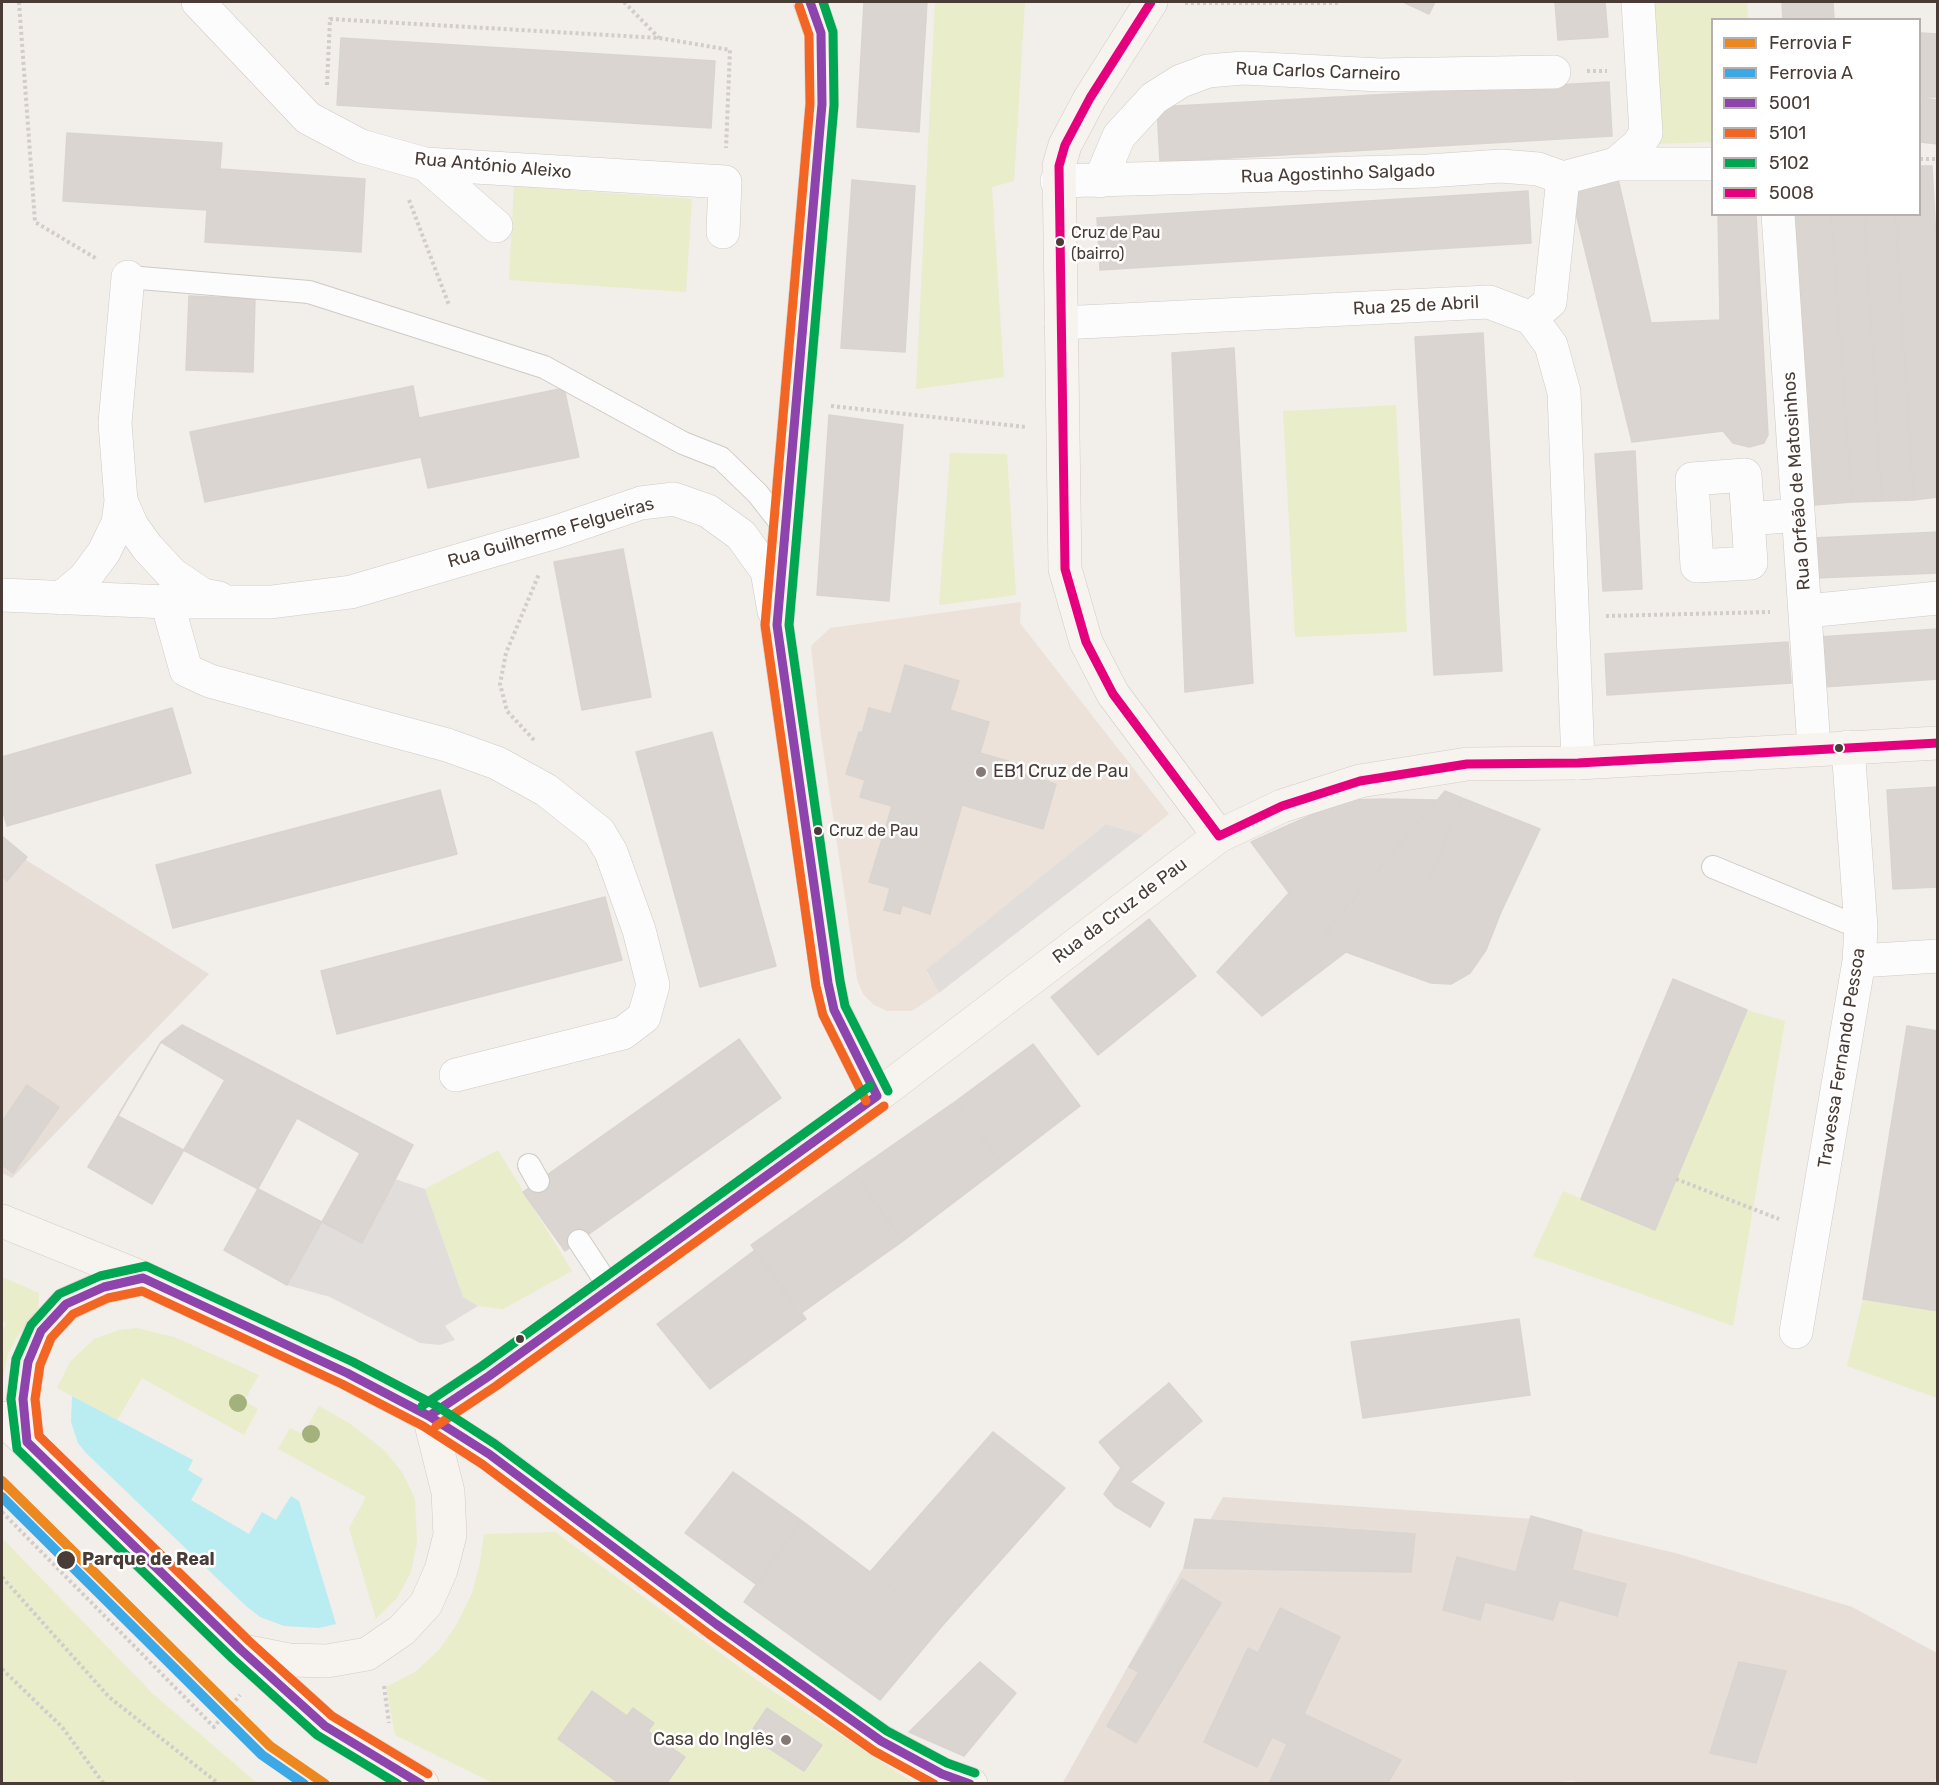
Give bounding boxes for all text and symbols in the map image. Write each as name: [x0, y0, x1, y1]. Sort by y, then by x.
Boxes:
legend: [1711, 18, 1921, 216]
text: Ferrovia F: [1769, 32, 1852, 54]
street label: Rua Carlos Carneiro: [1235, 58, 1401, 86]
text: Ferrovia A: [1769, 62, 1853, 84]
text: 5001: [1769, 92, 1810, 114]
text: 5101: [1769, 122, 1806, 144]
street label: Rua António Aleixo: [413, 148, 573, 184]
text: 5102: [1769, 152, 1809, 174]
street label: Rua Agostinho Salgado: [1240, 160, 1436, 188]
text: 5008: [1769, 182, 1814, 204]
place label: Cruz de Pau (bairro): [1071, 223, 1160, 261]
marker: Cruz de Pau (bairro): [1054, 236, 1066, 248]
street label: Rua 25 de Abril: [1352, 292, 1480, 320]
street label: Rua Orfeão de Matosinhos: [1779, 371, 1815, 591]
street label: Rua Guilherme Felgueiras: [445, 493, 657, 573]
unlabelled marker: [1833, 742, 1845, 754]
place label: EB1 Cruz de Pau: [993, 761, 1129, 783]
marker: EB1 Cruz de Pau: [974, 765, 988, 779]
place label: Cruz de Pau: [829, 821, 918, 841]
marker: Cruz de Pau: [812, 825, 824, 837]
street label: Rua da Cruz de Pau: [1049, 853, 1191, 969]
street label: Travessa Fernando Pessoa: [1814, 946, 1870, 1170]
unlabelled marker: [514, 1333, 526, 1345]
marker: Parque de Real: [55, 1549, 77, 1571]
place label: Parque de Real: [82, 1549, 215, 1571]
place label: Casa do Inglês: [653, 1729, 774, 1751]
marker: Casa do Inglês: [779, 1733, 793, 1747]

